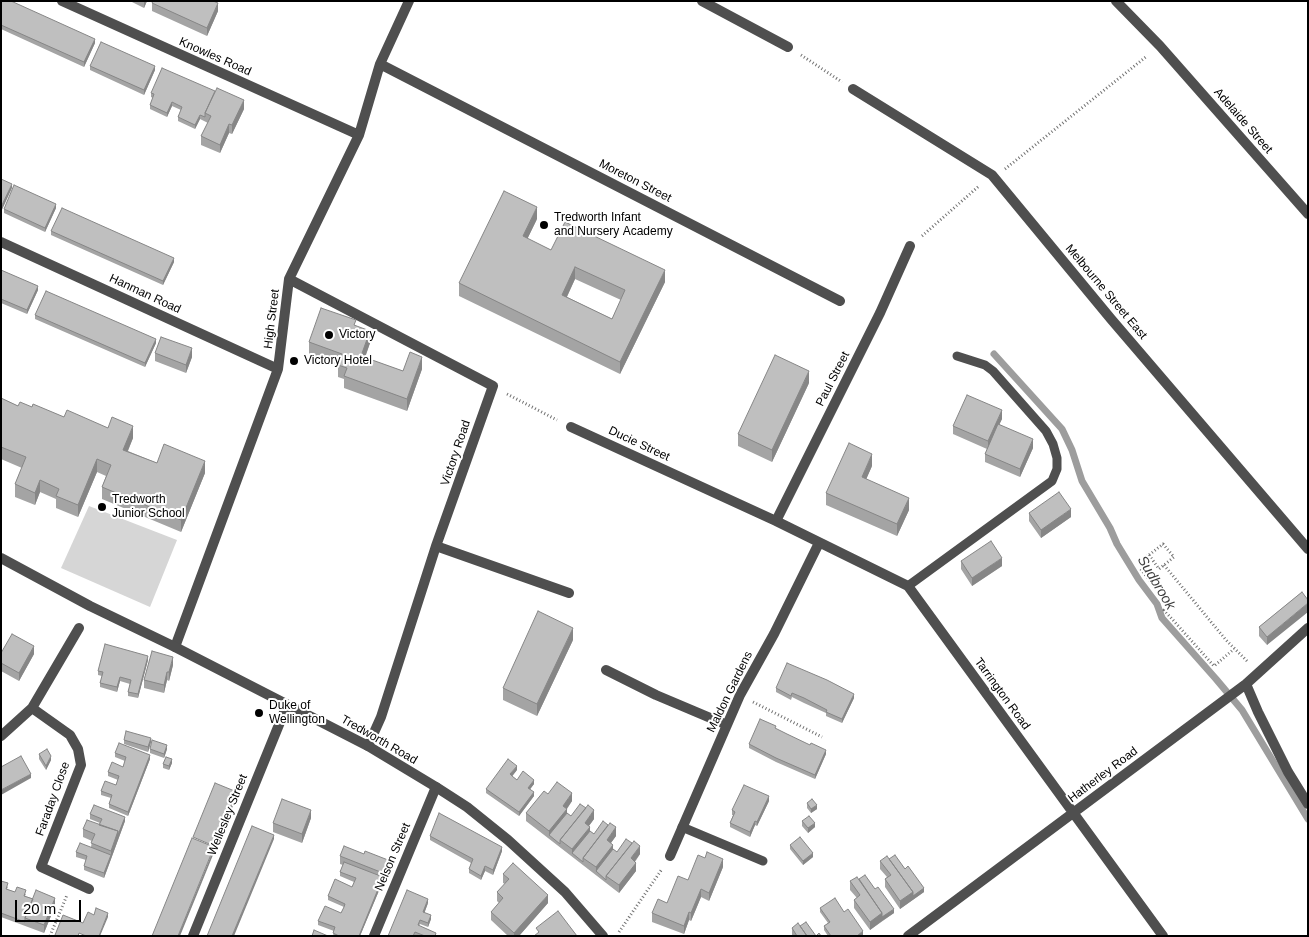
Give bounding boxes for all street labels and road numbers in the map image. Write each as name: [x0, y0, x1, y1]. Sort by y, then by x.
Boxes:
street label: Knowles Road: [177, 35, 253, 79]
street label: Adelaide Street: [1211, 85, 1275, 157]
street label: Moreton Street: [596, 157, 674, 205]
street label: Melbourne Street East: [1062, 242, 1150, 342]
street label: Hanman Road: [107, 271, 183, 317]
street label: High Street: [261, 288, 283, 350]
street label: Paul Street: [813, 349, 853, 409]
street label: Victory Road: [438, 418, 474, 488]
street label: Ducie Street: [606, 424, 672, 464]
street label: Maldon Gardens: [704, 649, 756, 735]
street label: Tarrington Road: [971, 655, 1033, 733]
street label: Tredworth Road: [338, 712, 420, 768]
street label: Hatherley Road: [1065, 744, 1141, 806]
street label: Faraday Close: [33, 760, 73, 838]
street label: Wellesley Street: [205, 772, 251, 858]
street label: Nelson Street: [372, 821, 414, 893]

